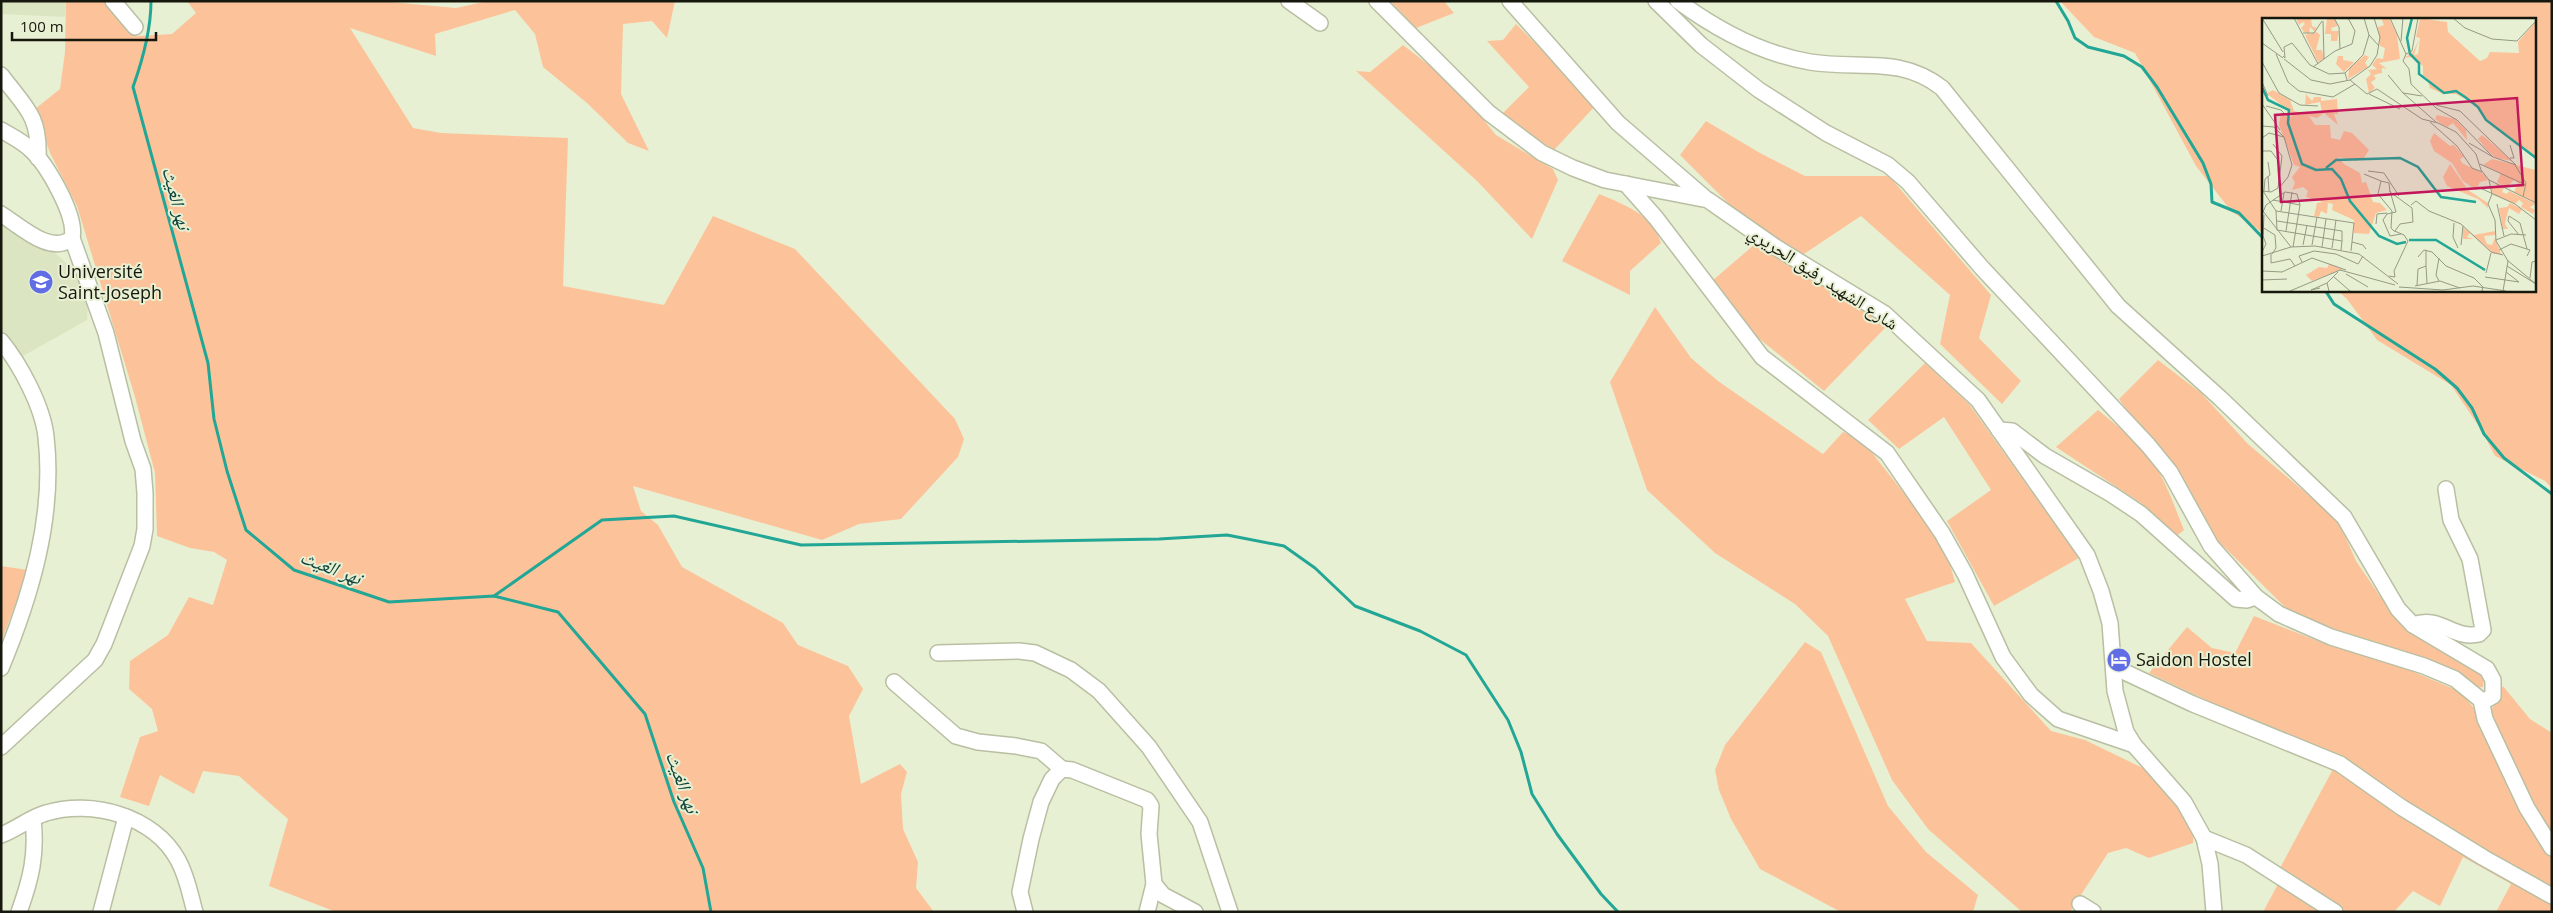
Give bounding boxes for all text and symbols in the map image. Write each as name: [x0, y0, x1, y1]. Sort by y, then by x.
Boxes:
scale bar: [12, 10, 156, 42]
text: 100 m: [20, 16, 64, 36]
inset map: [2262, 18, 2536, 291]
water label: نهر الغيث: [156, 164, 199, 235]
street label: شارع الشهيد رفيق الحريري: [1742, 220, 1903, 338]
place label: Université Saint-Joseph: [58, 259, 162, 304]
school or university icon: Université Saint-Joseph: [28, 269, 54, 295]
water label: نهر الغيث: [297, 543, 368, 592]
hotel icon: Saidon Hostel: [2106, 647, 2132, 673]
place label: Saidon Hostel: [2136, 647, 2252, 671]
water label: نهر الغيث: [660, 748, 707, 819]

